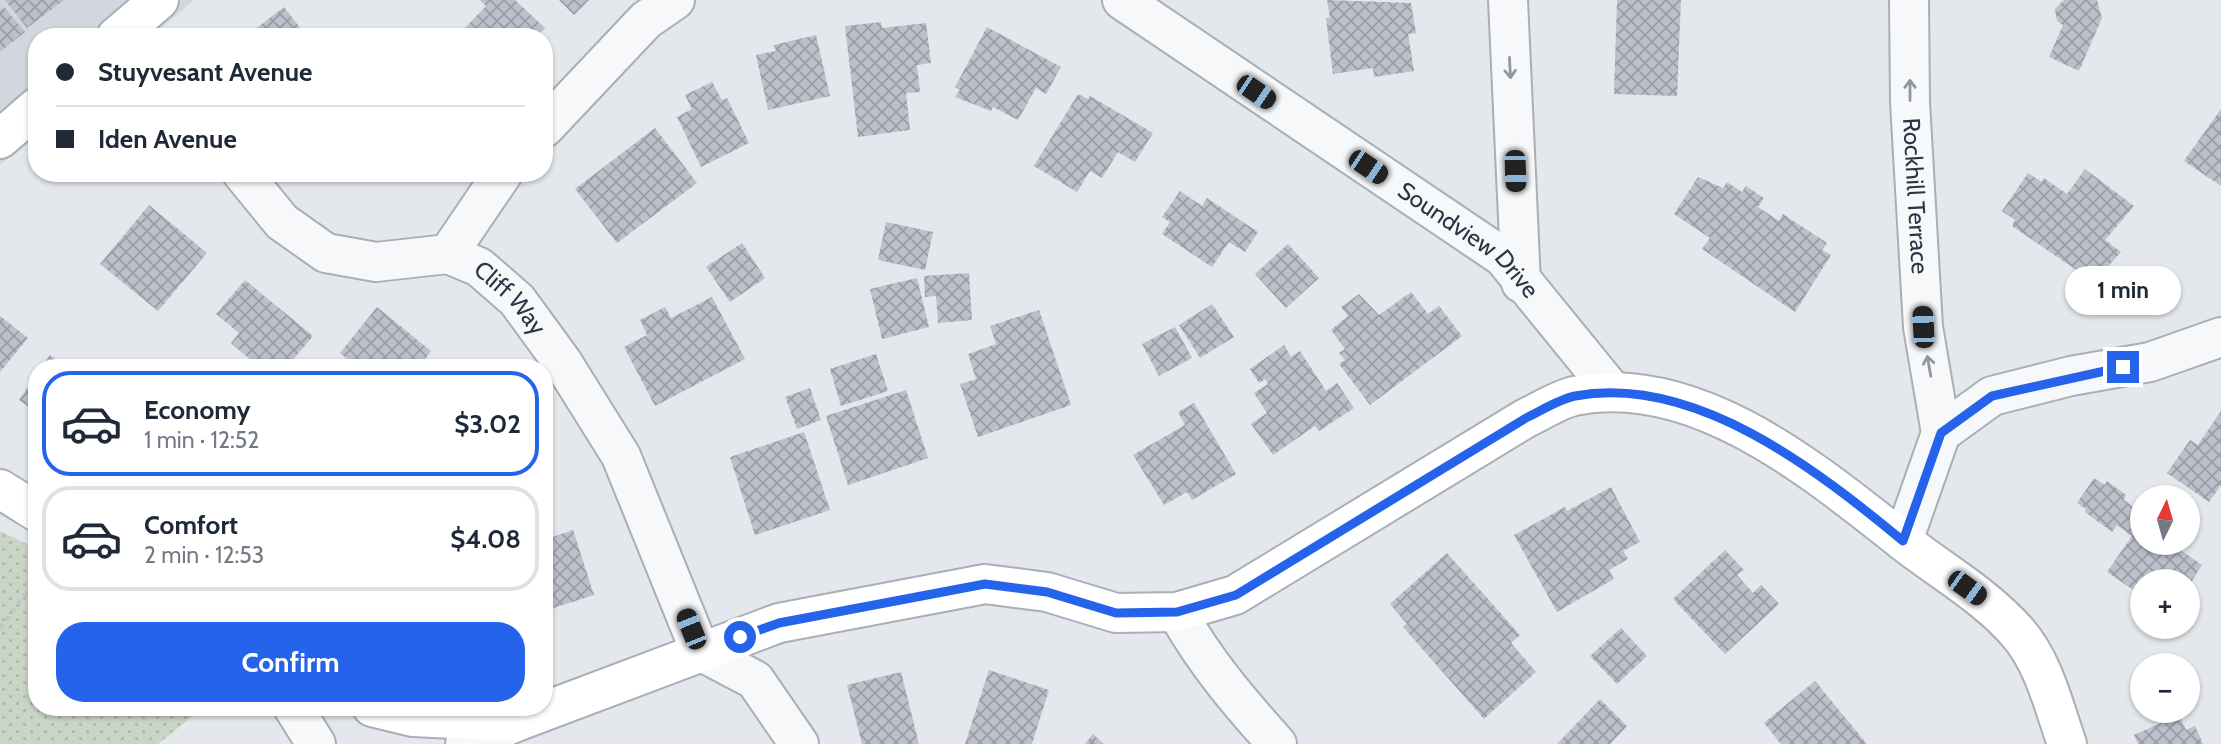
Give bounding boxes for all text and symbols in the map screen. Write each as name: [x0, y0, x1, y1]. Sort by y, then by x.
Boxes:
text: Stuyvesant Avenue: [98, 56, 312, 88]
one-way arrow: [1503, 56, 1516, 79]
car: [1233, 72, 1280, 112]
one-way arrow: [1903, 79, 1917, 102]
street label: Rockhill Terrace: [1897, 117, 1935, 275]
text: Iden Avenue: [98, 123, 237, 155]
car: [1345, 147, 1392, 187]
car: [1504, 150, 1527, 192]
street label: Soundview Drive: [1393, 175, 1545, 304]
street label: Cliff Way: [468, 254, 552, 340]
callout: 1 min: [2065, 266, 2181, 314]
text: 1 min: [2097, 276, 2149, 304]
car: [1912, 305, 1935, 349]
route end: [2107, 351, 2139, 383]
one-way arrow: [1922, 355, 1935, 377]
icon: car: [60, 392, 123, 455]
text: Economy: [144, 394, 250, 426]
text: $3.02: [454, 408, 521, 440]
text: 1 min · 12:52: [144, 426, 259, 454]
north arrow: [2130, 485, 2200, 555]
map controls: [2130, 485, 2200, 723]
icon: car: [60, 507, 123, 570]
text: Comfort: [144, 509, 238, 541]
text: $4.08: [450, 523, 521, 555]
text: 2 min · 12:53: [144, 541, 264, 569]
car: [1944, 567, 1991, 609]
button: +: [2130, 569, 2200, 639]
car: [674, 606, 709, 652]
route start: [724, 621, 756, 653]
button: Confirm: [56, 622, 525, 702]
button: −: [2130, 653, 2200, 723]

